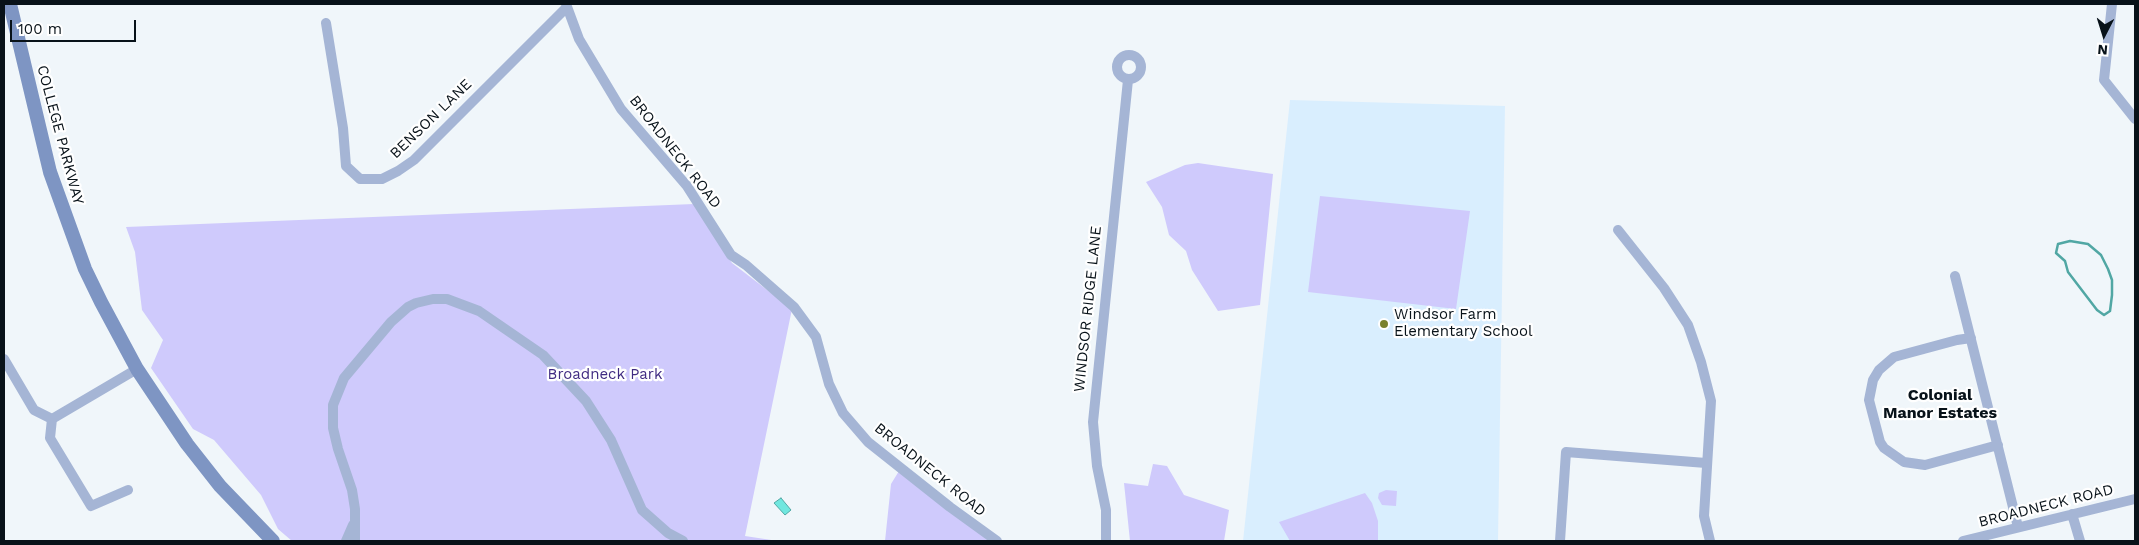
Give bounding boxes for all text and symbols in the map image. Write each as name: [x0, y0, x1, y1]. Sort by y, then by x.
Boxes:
scale bar: [12, 10, 139, 42]
north arrow: [2079, 10, 2129, 60]
text: 100 m: [18, 20, 62, 38]
text: N: [2097, 42, 2109, 58]
street label: COLLEGE PARKWAY: [33, 63, 87, 207]
street label: BENSON LANE: [386, 75, 476, 163]
street label: BROADNECK ROAD: [625, 92, 725, 212]
street label: WINDSOR RIDGE LANE: [1070, 225, 1106, 393]
place label: Windsor Farm Elementary School: [1394, 306, 1533, 341]
marker: Windsor Farm Elementary School: [1378, 318, 1390, 330]
park label: Broadneck Park: [548, 366, 662, 384]
district label: Colonial Manor Estates: [1883, 385, 1997, 423]
street label: BROADNECK ROAD: [871, 419, 989, 521]
street label: BROADNECK ROAD: [1977, 481, 2115, 531]

